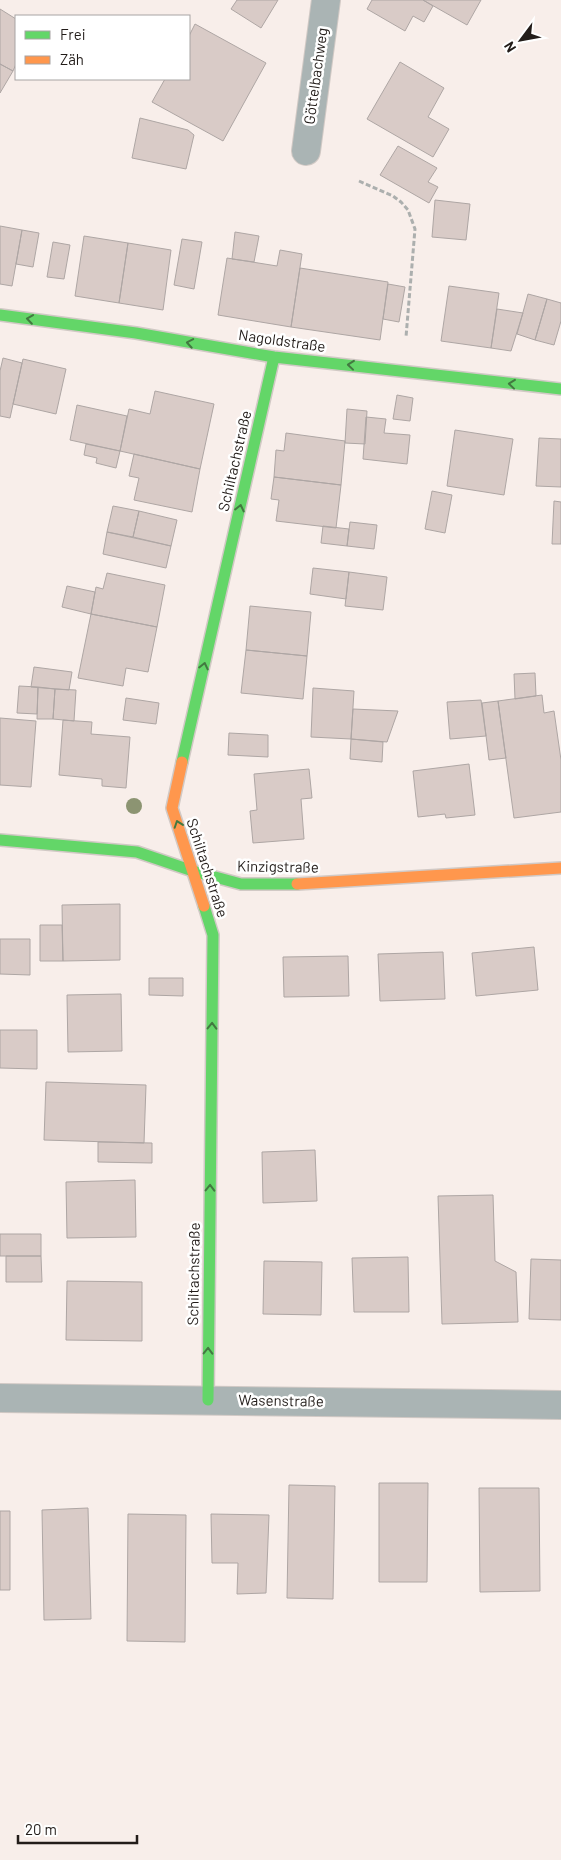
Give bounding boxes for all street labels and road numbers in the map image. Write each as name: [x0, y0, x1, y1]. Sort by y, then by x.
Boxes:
street label: Göttelbachweg: [299, 26, 331, 125]
street label: Nagoldstraße: [237, 325, 327, 355]
street label: Schiltachstraße: [214, 409, 254, 513]
street label: Schiltachstraße: [183, 816, 232, 919]
street label: Kinzigstraße: [237, 856, 319, 876]
street label: Schiltachstraße: [183, 1222, 203, 1326]
street label: Wasenstraße: [238, 1390, 324, 1410]

